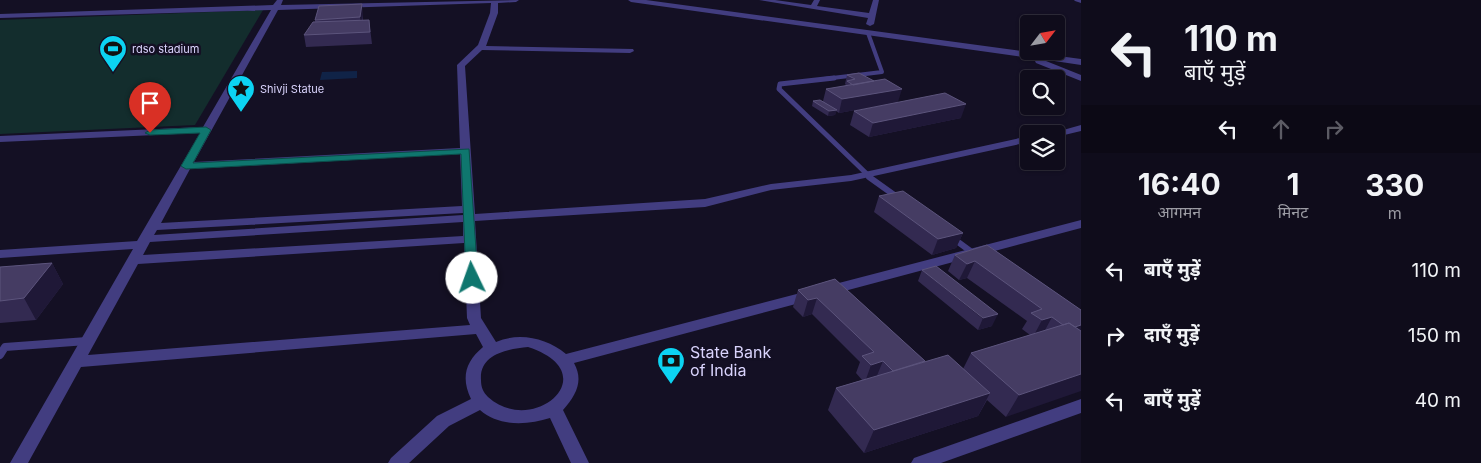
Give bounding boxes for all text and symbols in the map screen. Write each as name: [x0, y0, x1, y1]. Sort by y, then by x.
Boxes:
north arrow: [1020, 15, 1065, 60]
map controls: [1020, 15, 1065, 170]
text: 110 m: [1184, 17, 1278, 59]
icon: left: [1101, 20, 1166, 85]
sports icon: rdso stadium: [98, 34, 128, 73]
place label: rdso stadium: [132, 42, 199, 56]
text: बाएँ मुड़ें: [1184, 59, 1246, 85]
button: search: [1020, 70, 1065, 115]
place icon: Shivji Statue: [226, 74, 256, 113]
pin: [129, 82, 171, 133]
place label: Shivji Statue: [260, 82, 324, 96]
icon: arrive: [136, 89, 164, 117]
icon: left: [1214, 115, 1242, 143]
icon: ahead: [1267, 115, 1295, 143]
icon: right: [1320, 115, 1348, 143]
button: layers: [1020, 125, 1065, 170]
text: 16:40: [1138, 166, 1221, 202]
text: 1: [1287, 166, 1299, 202]
text: 330: [1365, 167, 1424, 203]
text: आगमन: [1157, 202, 1201, 222]
text: मिनट: [1278, 202, 1308, 222]
text: m: [1388, 203, 1402, 223]
position arrow: [445, 251, 497, 303]
icon: left: [1101, 257, 1129, 285]
text: बाएँ मुड़ें: [1144, 258, 1201, 281]
text: 110 m: [1412, 259, 1461, 282]
icon: right: [1101, 322, 1129, 350]
text: दाएँ मुड़ें: [1144, 323, 1200, 346]
text: 150 m: [1408, 324, 1461, 347]
place label: State Bank of India: [690, 342, 771, 380]
bank icon: State Bank of India: [656, 346, 686, 385]
icon: left: [1101, 387, 1129, 415]
text: बाएँ मुड़ें: [1144, 388, 1201, 411]
text: 40 m: [1415, 389, 1461, 412]

